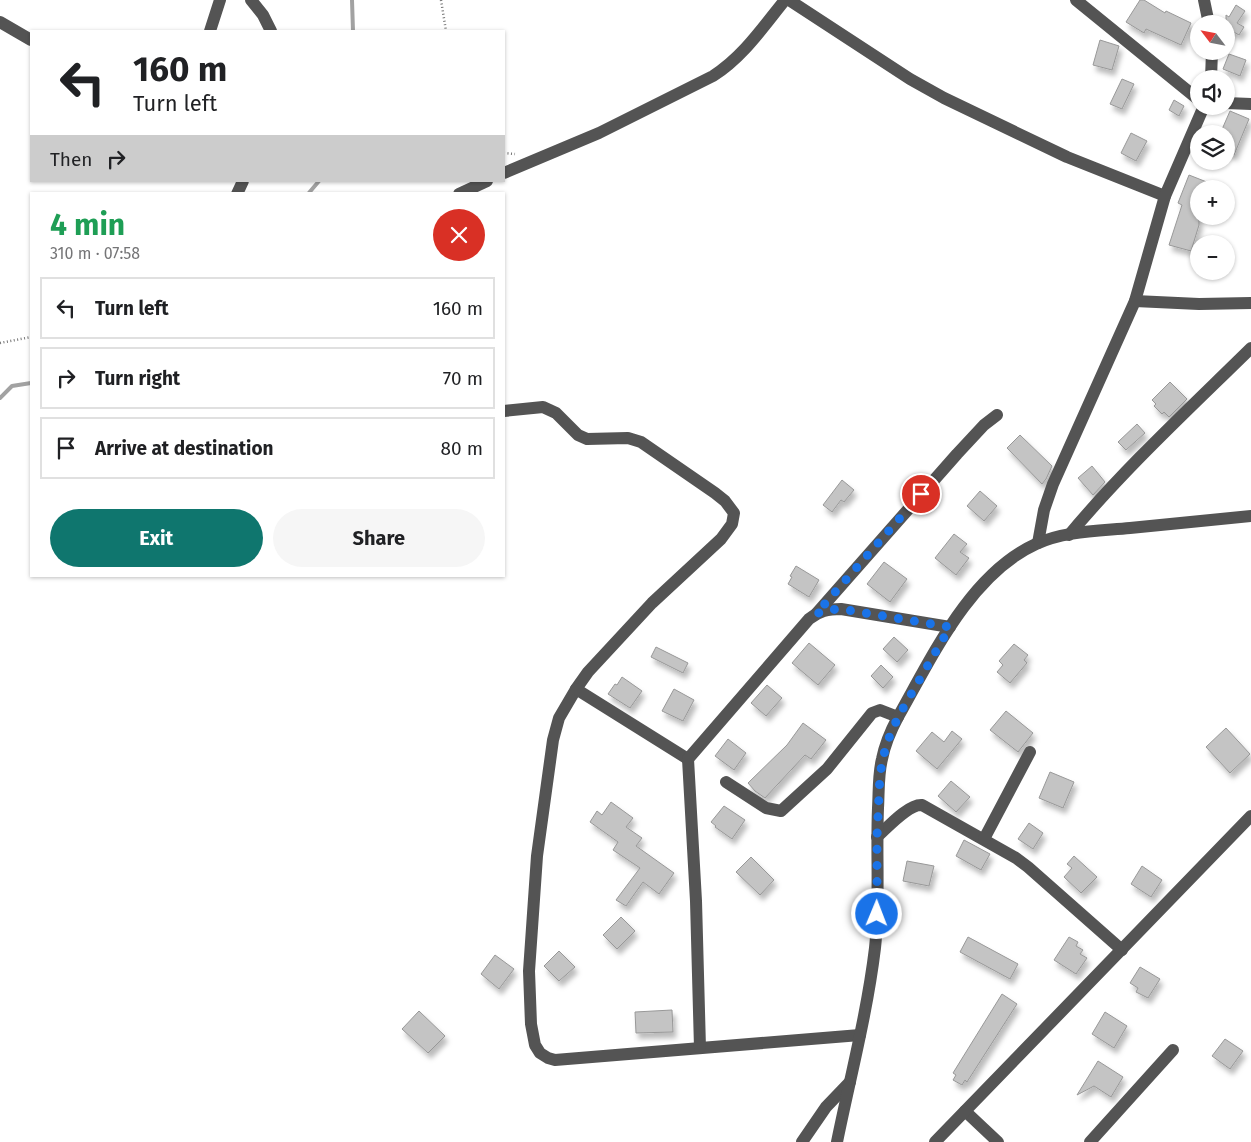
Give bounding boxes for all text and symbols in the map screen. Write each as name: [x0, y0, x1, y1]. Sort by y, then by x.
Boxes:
north arrow: [1190, 15, 1235, 60]
map controls: [1190, 15, 1235, 280]
text: 160 m: [133, 48, 227, 90]
icon: left: [50, 50, 115, 115]
button: sound: [1190, 70, 1235, 115]
text: Turn left: [133, 90, 217, 117]
button: layers: [1190, 125, 1235, 170]
icon: right: [102, 145, 130, 173]
text: Then: [50, 148, 92, 171]
button: +: [1190, 180, 1235, 225]
text: 4 min: [50, 207, 125, 243]
button: close: [433, 209, 485, 261]
button: −: [1190, 235, 1235, 280]
text: 310 m · 07:58: [50, 244, 140, 263]
icon: left: [52, 294, 80, 322]
text: Turn left: [95, 297, 169, 320]
text: 160 m: [433, 297, 483, 320]
icon: right: [52, 364, 80, 392]
text: Turn right: [95, 367, 180, 390]
text: 70 m: [443, 367, 483, 390]
icon: arrive: [52, 434, 80, 462]
text: Arrive at destination: [95, 437, 274, 460]
text: 80 m: [441, 437, 483, 460]
pin: [900, 473, 942, 515]
icon: arrive: [907, 480, 935, 508]
button: Exit: [50, 509, 263, 567]
button: Share: [273, 509, 485, 567]
position arrow: [850, 887, 902, 939]

